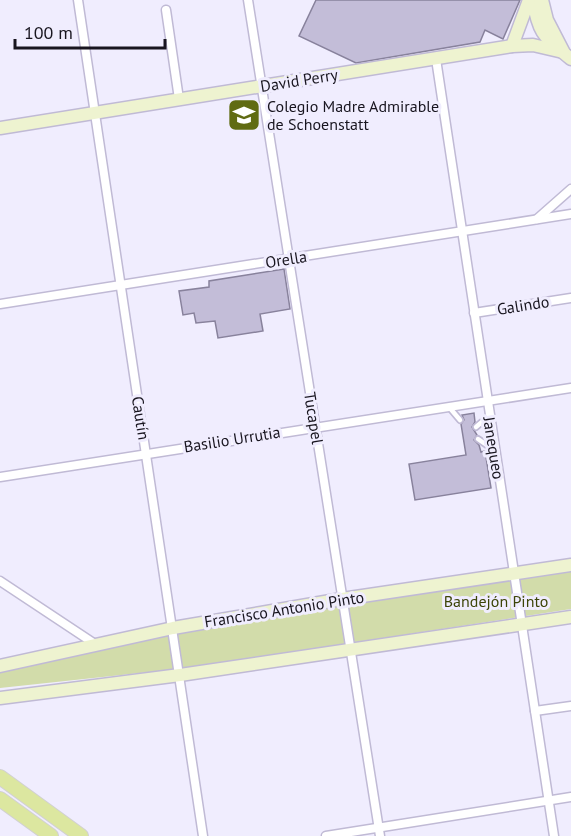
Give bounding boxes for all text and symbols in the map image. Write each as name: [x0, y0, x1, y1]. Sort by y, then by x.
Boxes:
scale bar: [15, 12, 165, 50]
text: 100 m: [24, 21, 73, 44]
street label: David Perry: [259, 64, 340, 96]
place label: Colegio Madre Admirable de Schoenstatt: [267, 96, 439, 134]
school or university icon: Colegio Madre Admirable de Schoenstatt: [226, 97, 262, 133]
street label: Orella: [264, 246, 308, 272]
street label: Galindo: [495, 291, 551, 319]
street label: Tucapel: [300, 391, 328, 446]
street label: Cautín: [128, 395, 154, 441]
street label: Janequeo: [479, 414, 509, 481]
street label: Basilio Urrutia: [182, 421, 282, 457]
street label: Francisco Antonio Pinto: [203, 586, 365, 632]
park label: Bandejón Pinto: [444, 591, 548, 611]

